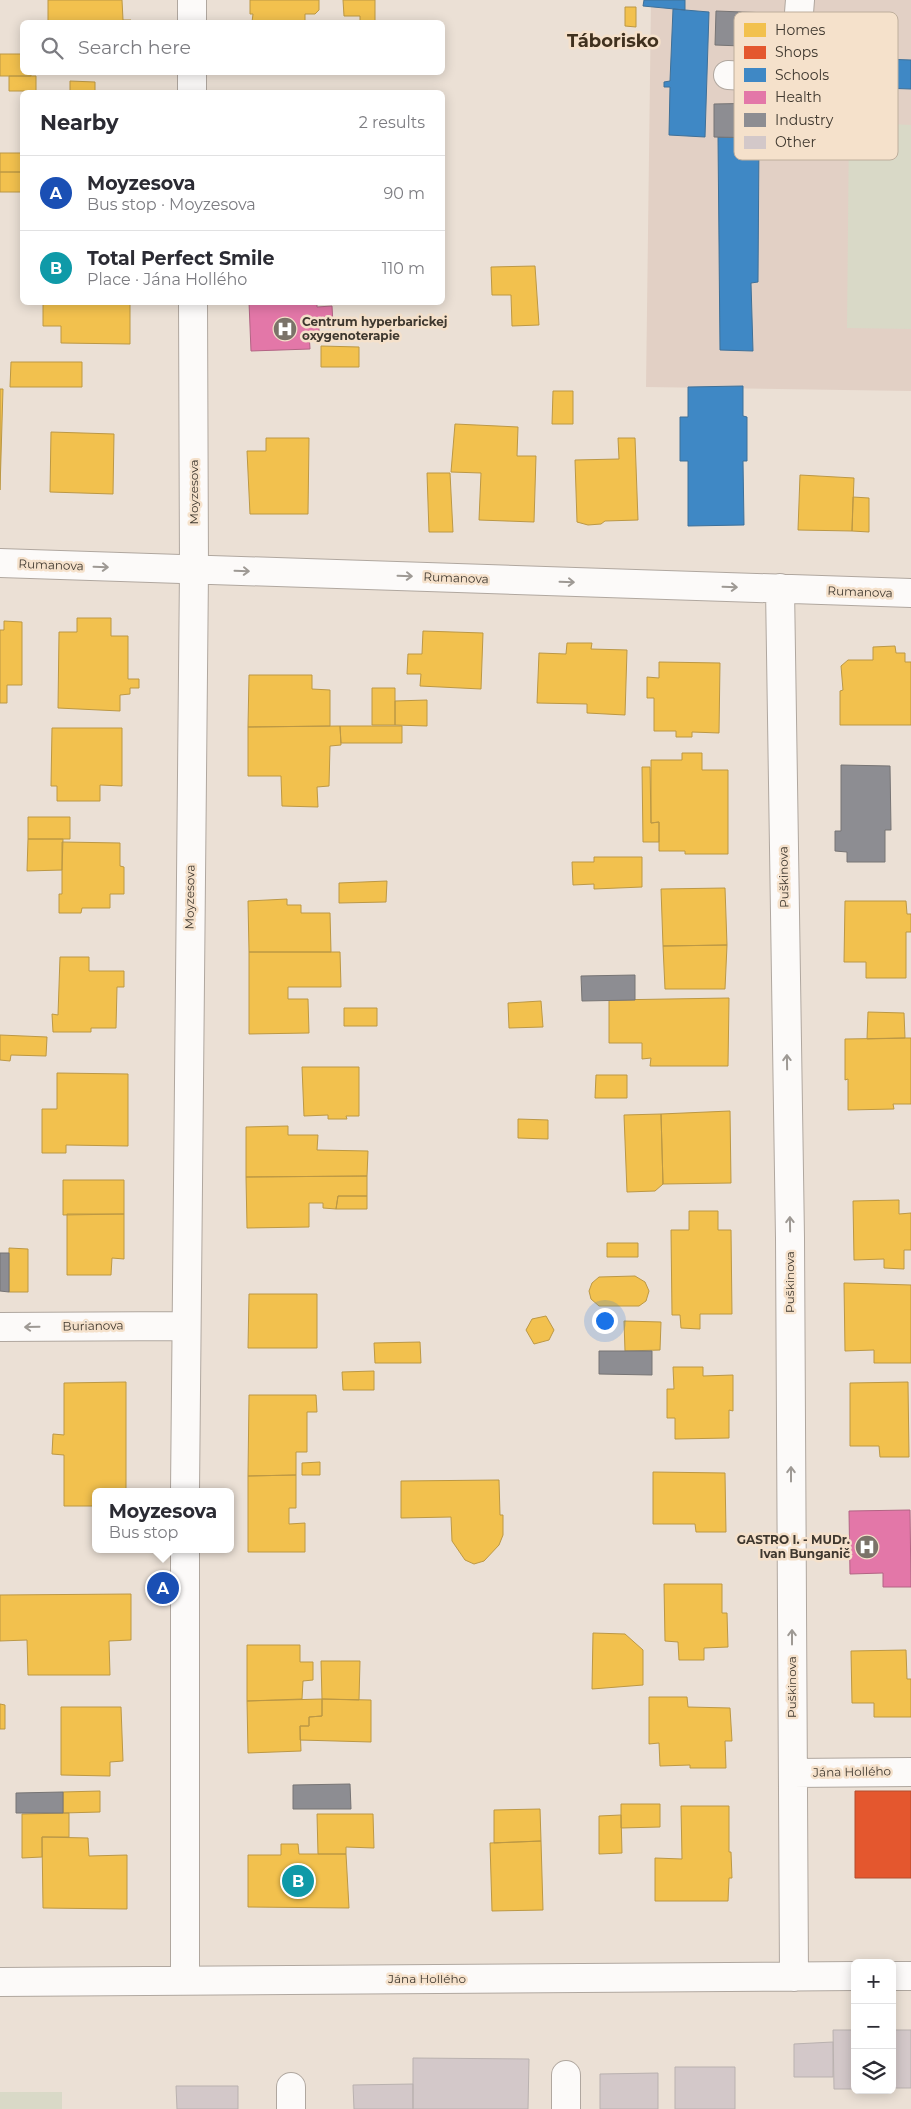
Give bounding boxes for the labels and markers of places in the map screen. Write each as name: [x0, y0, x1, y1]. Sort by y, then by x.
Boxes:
place label: Centrum hyperbarickej oxygenoterapie: [302, 314, 448, 343]
hospital icon: Centrum hyperbarickej oxygenoterapie: [272, 316, 298, 342]
place label: GASTRO I. - MUDr. Ivan Bunganič: [737, 1532, 850, 1561]
hospital icon: GASTRO I. - MUDr. Ivan Bunganič: [854, 1534, 880, 1560]
pin: A: [147, 1569, 179, 1607]
pin: B: [282, 1862, 314, 1900]

